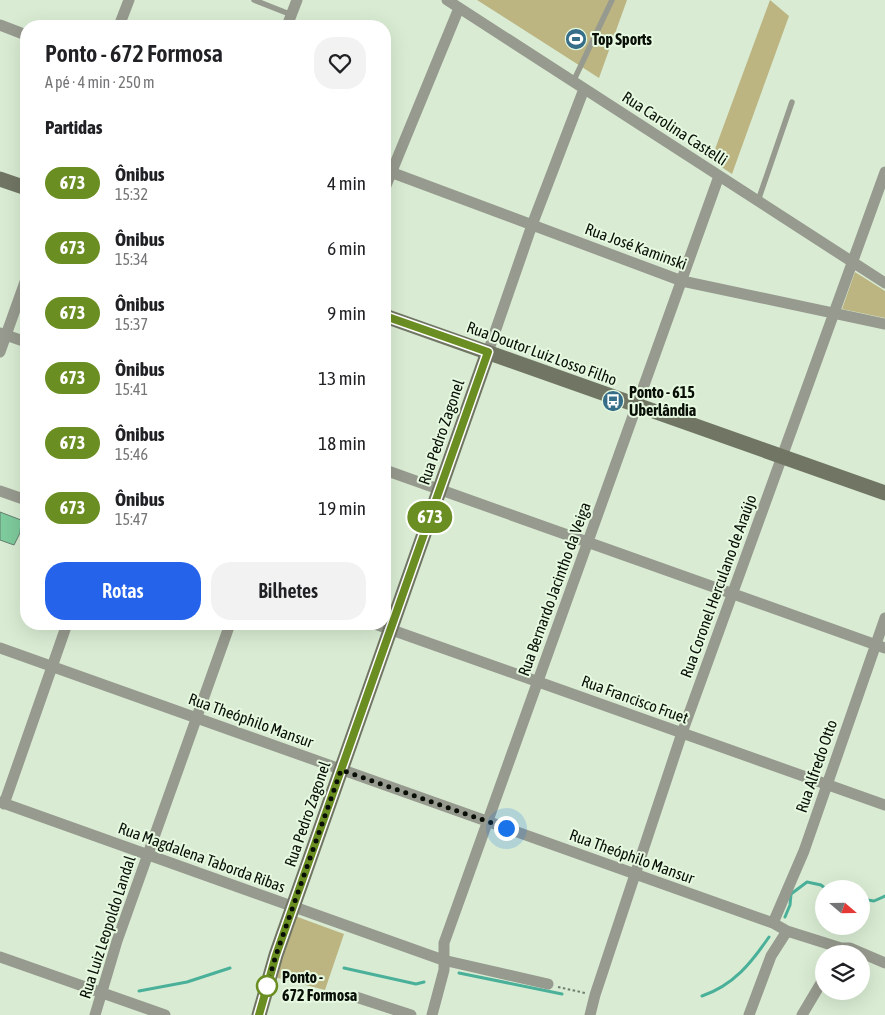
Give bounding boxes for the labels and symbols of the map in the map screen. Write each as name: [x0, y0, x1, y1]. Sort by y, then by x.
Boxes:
sports icon: Top Sports: [564, 27, 588, 51]
place label: Top Sports: [592, 30, 652, 48]
street label: Rua Carolina Castelli: [619, 87, 731, 169]
street label: Rua José Kaminski: [583, 219, 689, 273]
street label: Rua Doutor Luiz Losso Filho: [465, 317, 619, 389]
street label: Rua Pedro Zagonel: [415, 376, 469, 487]
place label: Ponto - 615 Uberlândia: [629, 383, 696, 419]
bus stop icon: Ponto - 615 Uberlândia: [601, 389, 625, 413]
street label: Rua Coronel Herculano de Araújo: [676, 492, 760, 680]
street label: Rua Bernardo Jacintho da Veiga: [514, 500, 595, 679]
line badge: 673: [401, 501, 459, 533]
street label: Rua Francisco Fruet: [579, 671, 691, 727]
street label: Rua Theóphilo Mansur: [186, 689, 316, 752]
street label: Rua Alfredo Otto: [792, 717, 840, 815]
street label: Rua Pedro Zagonel: [281, 758, 335, 869]
your location: [494, 816, 519, 841]
street label: Rua Magdalena Taborda Ribas: [116, 818, 288, 897]
street label: Rua Theóphilo Mansur: [567, 825, 697, 888]
street label: Rua Luiz Leopoldo Landal: [75, 853, 140, 1001]
north arrow: [815, 880, 870, 935]
place label: Ponto - 672 Formosa: [282, 968, 357, 1004]
marker: Ponto - 672 Formosa: [256, 975, 278, 997]

